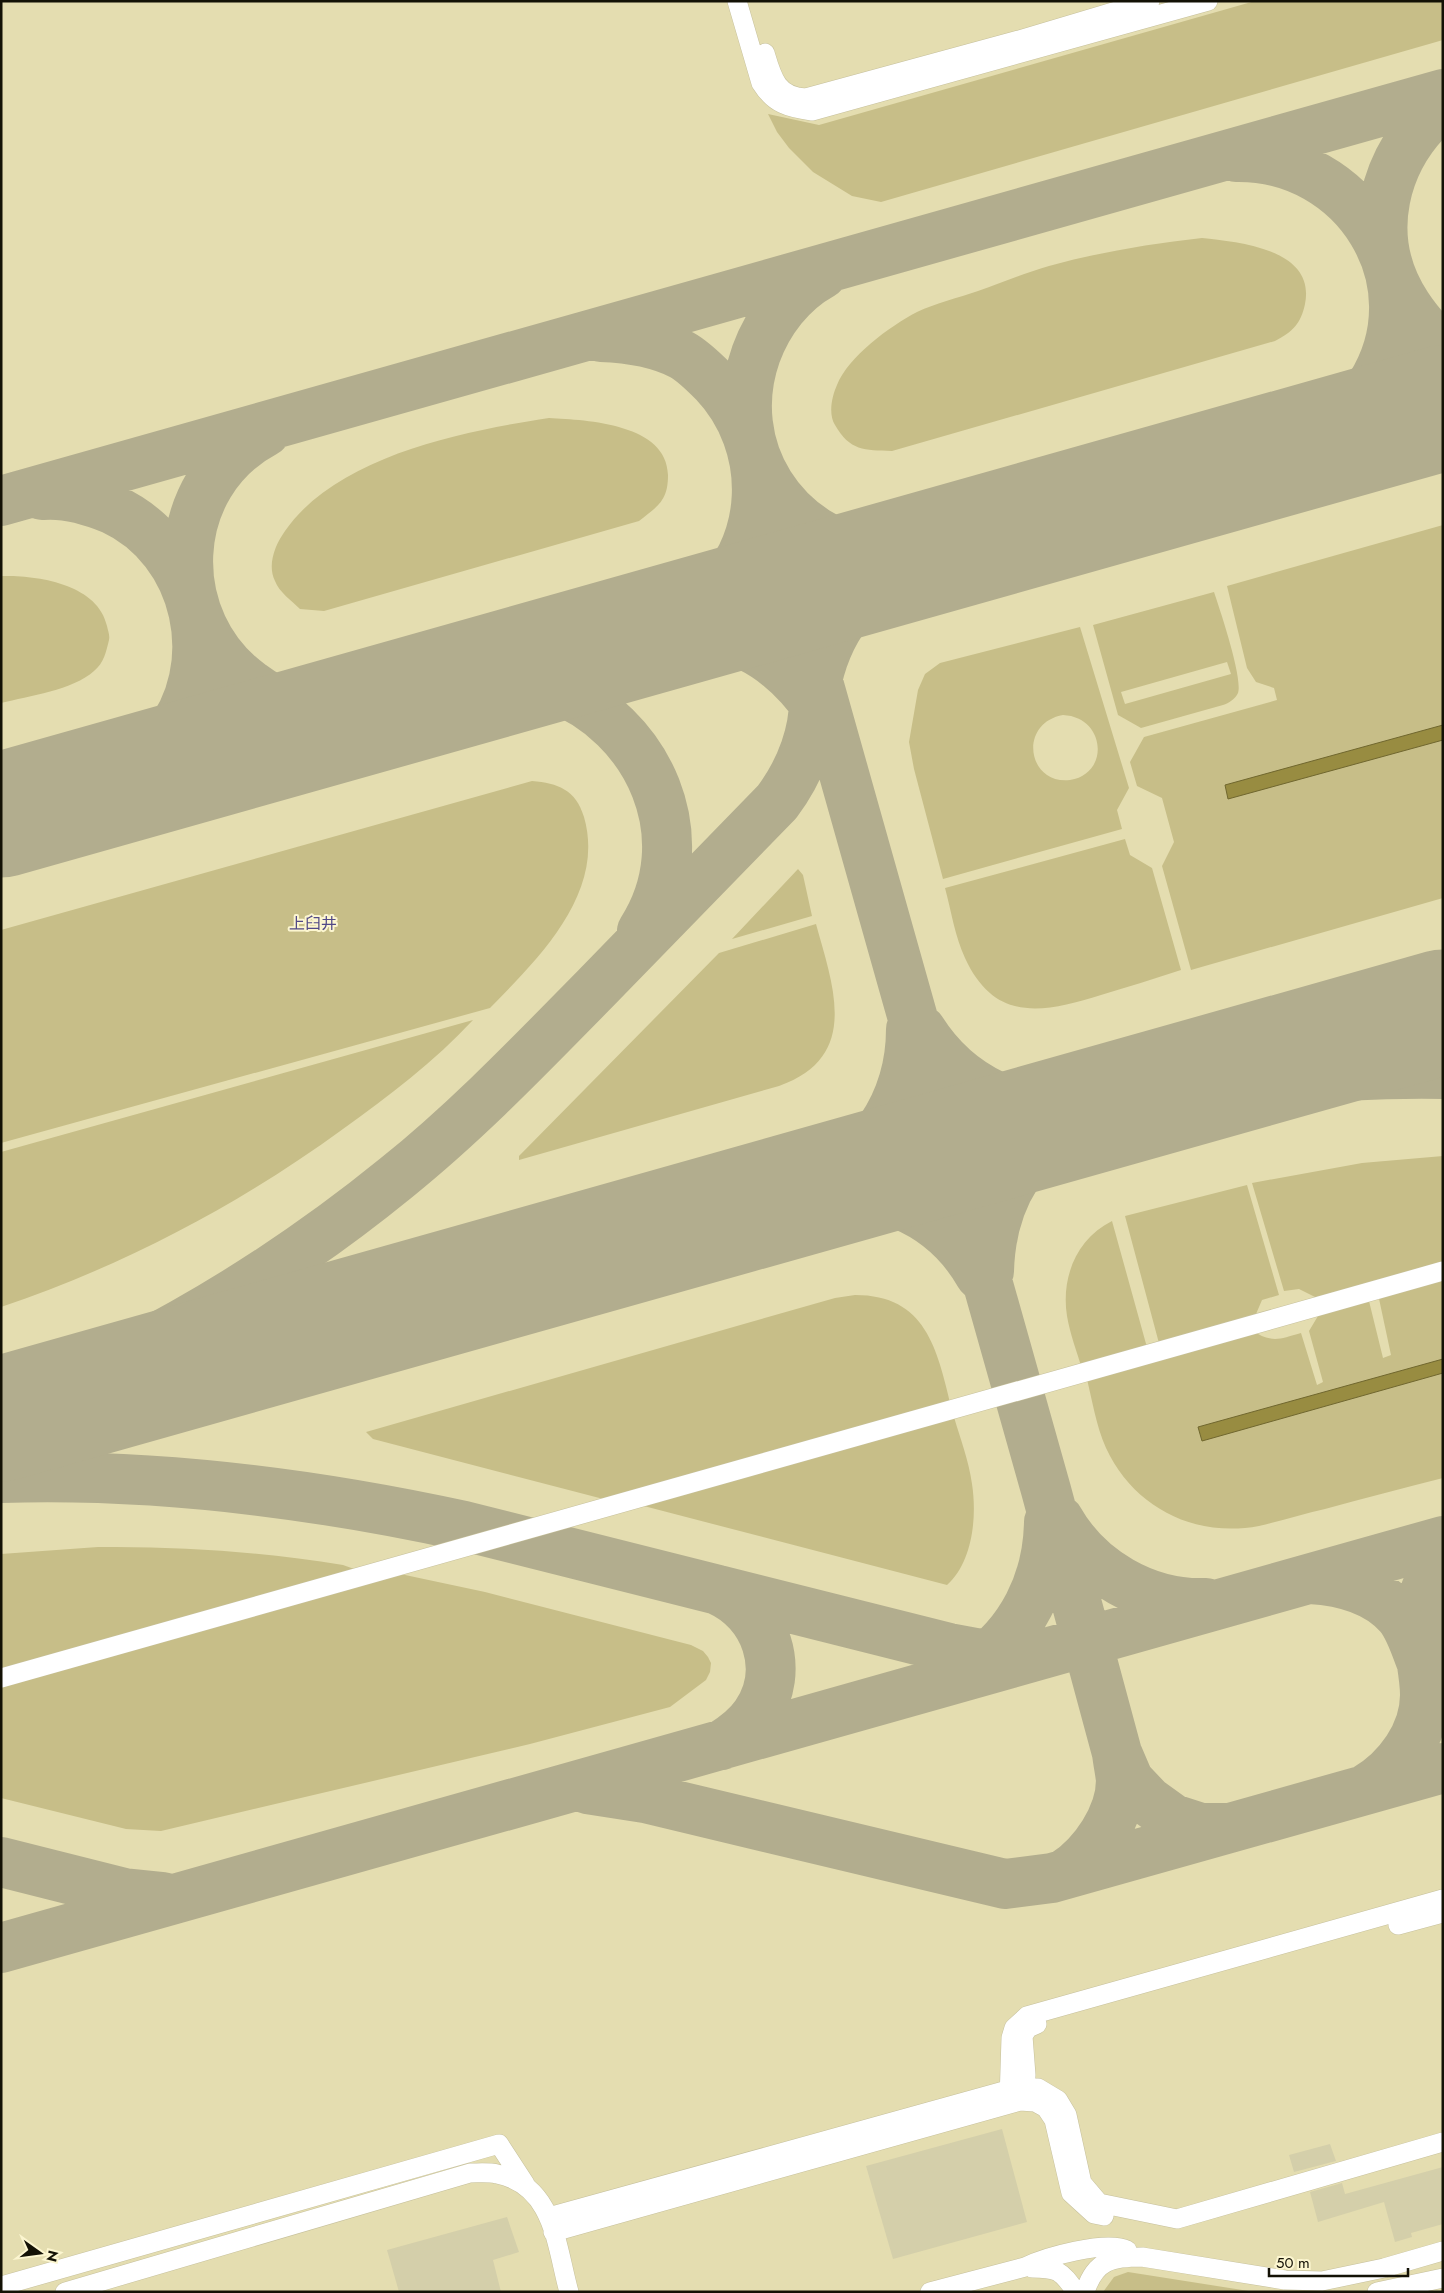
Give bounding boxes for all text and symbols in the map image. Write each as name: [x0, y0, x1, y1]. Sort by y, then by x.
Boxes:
district label: 上臼井: [289, 912, 337, 935]
north arrow: [15, 2228, 65, 2278]
scale bar: [1269, 2246, 1408, 2278]
text: N: [42, 2248, 64, 2264]
text: 50 m: [1276, 2252, 1310, 2274]

